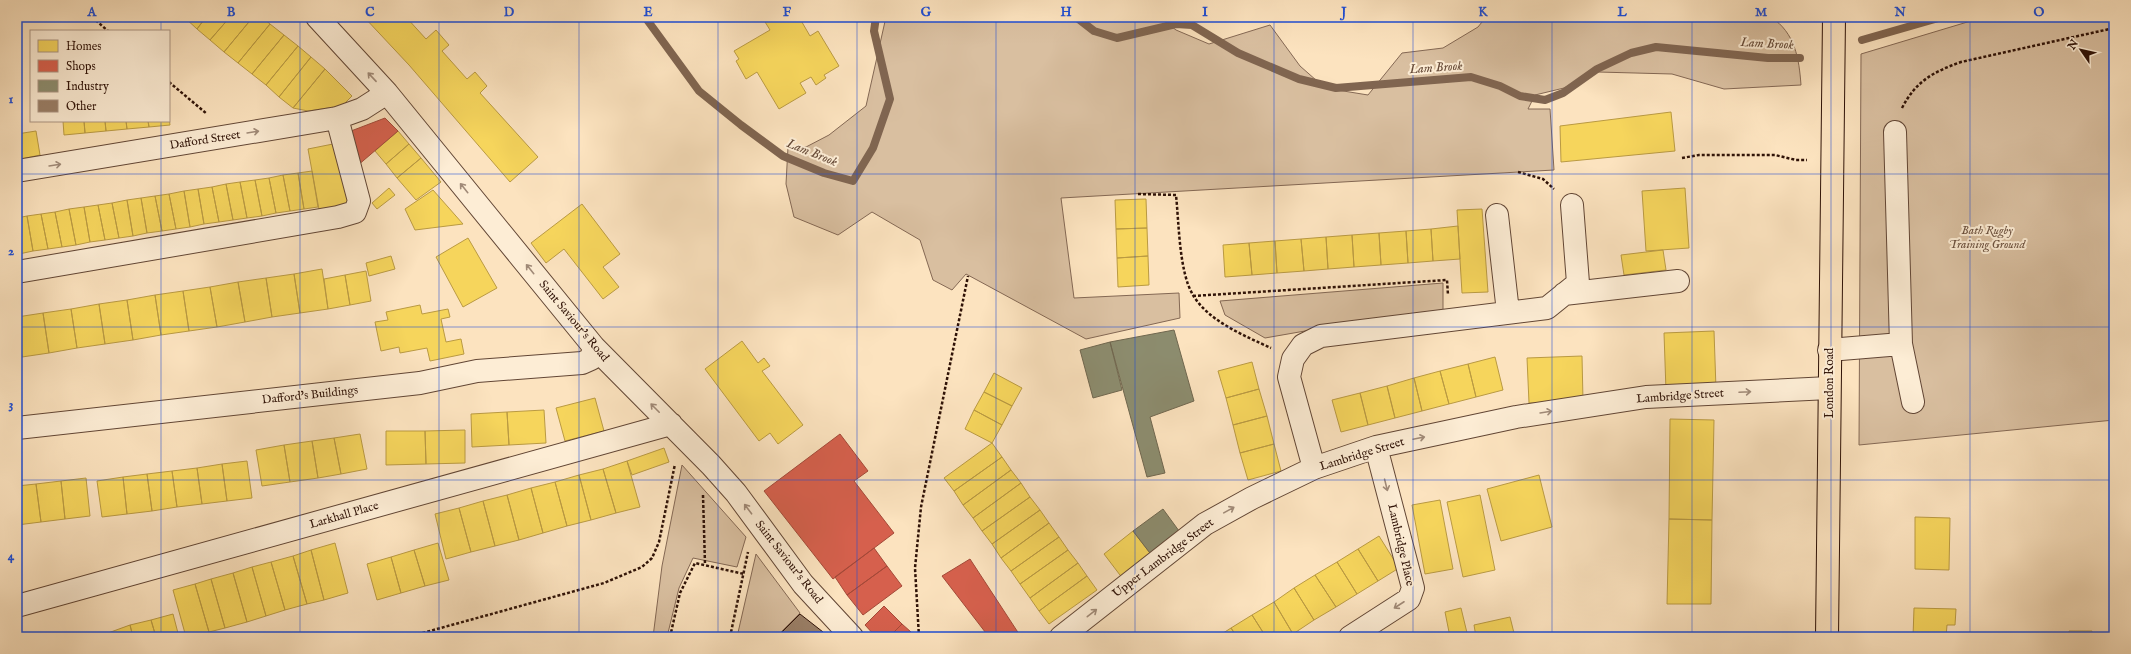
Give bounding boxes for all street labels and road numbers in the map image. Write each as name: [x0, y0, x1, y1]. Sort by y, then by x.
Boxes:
street label: Dafford Street: [168, 127, 242, 153]
street label: Saint Saviour's Road: [536, 277, 613, 365]
street label: London Road: [1822, 347, 1837, 418]
street label: Dafford's Buildings: [261, 382, 359, 408]
street label: Lambridge Street: [1636, 385, 1724, 407]
street label: Lambridge Street: [1318, 434, 1406, 474]
street label: Larkhall Place: [308, 498, 381, 532]
street label: Lambridge Place: [1384, 502, 1418, 588]
street label: Upper Lambridge Street: [1109, 515, 1217, 602]
street label: Saint Saviour's Road: [752, 517, 827, 607]

